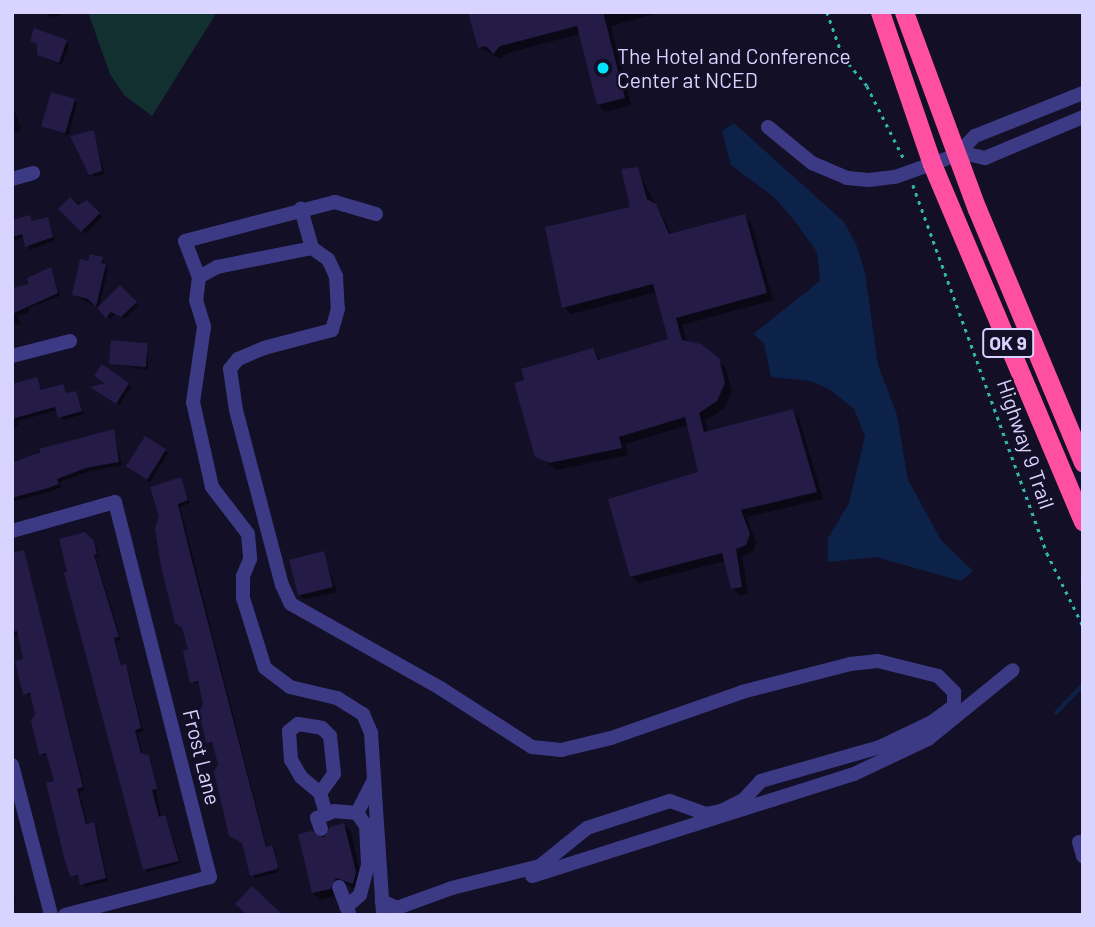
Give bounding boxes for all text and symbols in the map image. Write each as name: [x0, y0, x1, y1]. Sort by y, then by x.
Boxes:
place label: The Hotel and Conference Center at NCED: [617, 43, 851, 93]
marker: The Hotel and Conference Center at NCED: [595, 60, 611, 76]
road number: OK 9: [982, 328, 1034, 358]
street label: Highway 9 Trail: [992, 376, 1060, 512]
street label: Frost Lane: [178, 707, 226, 807]

